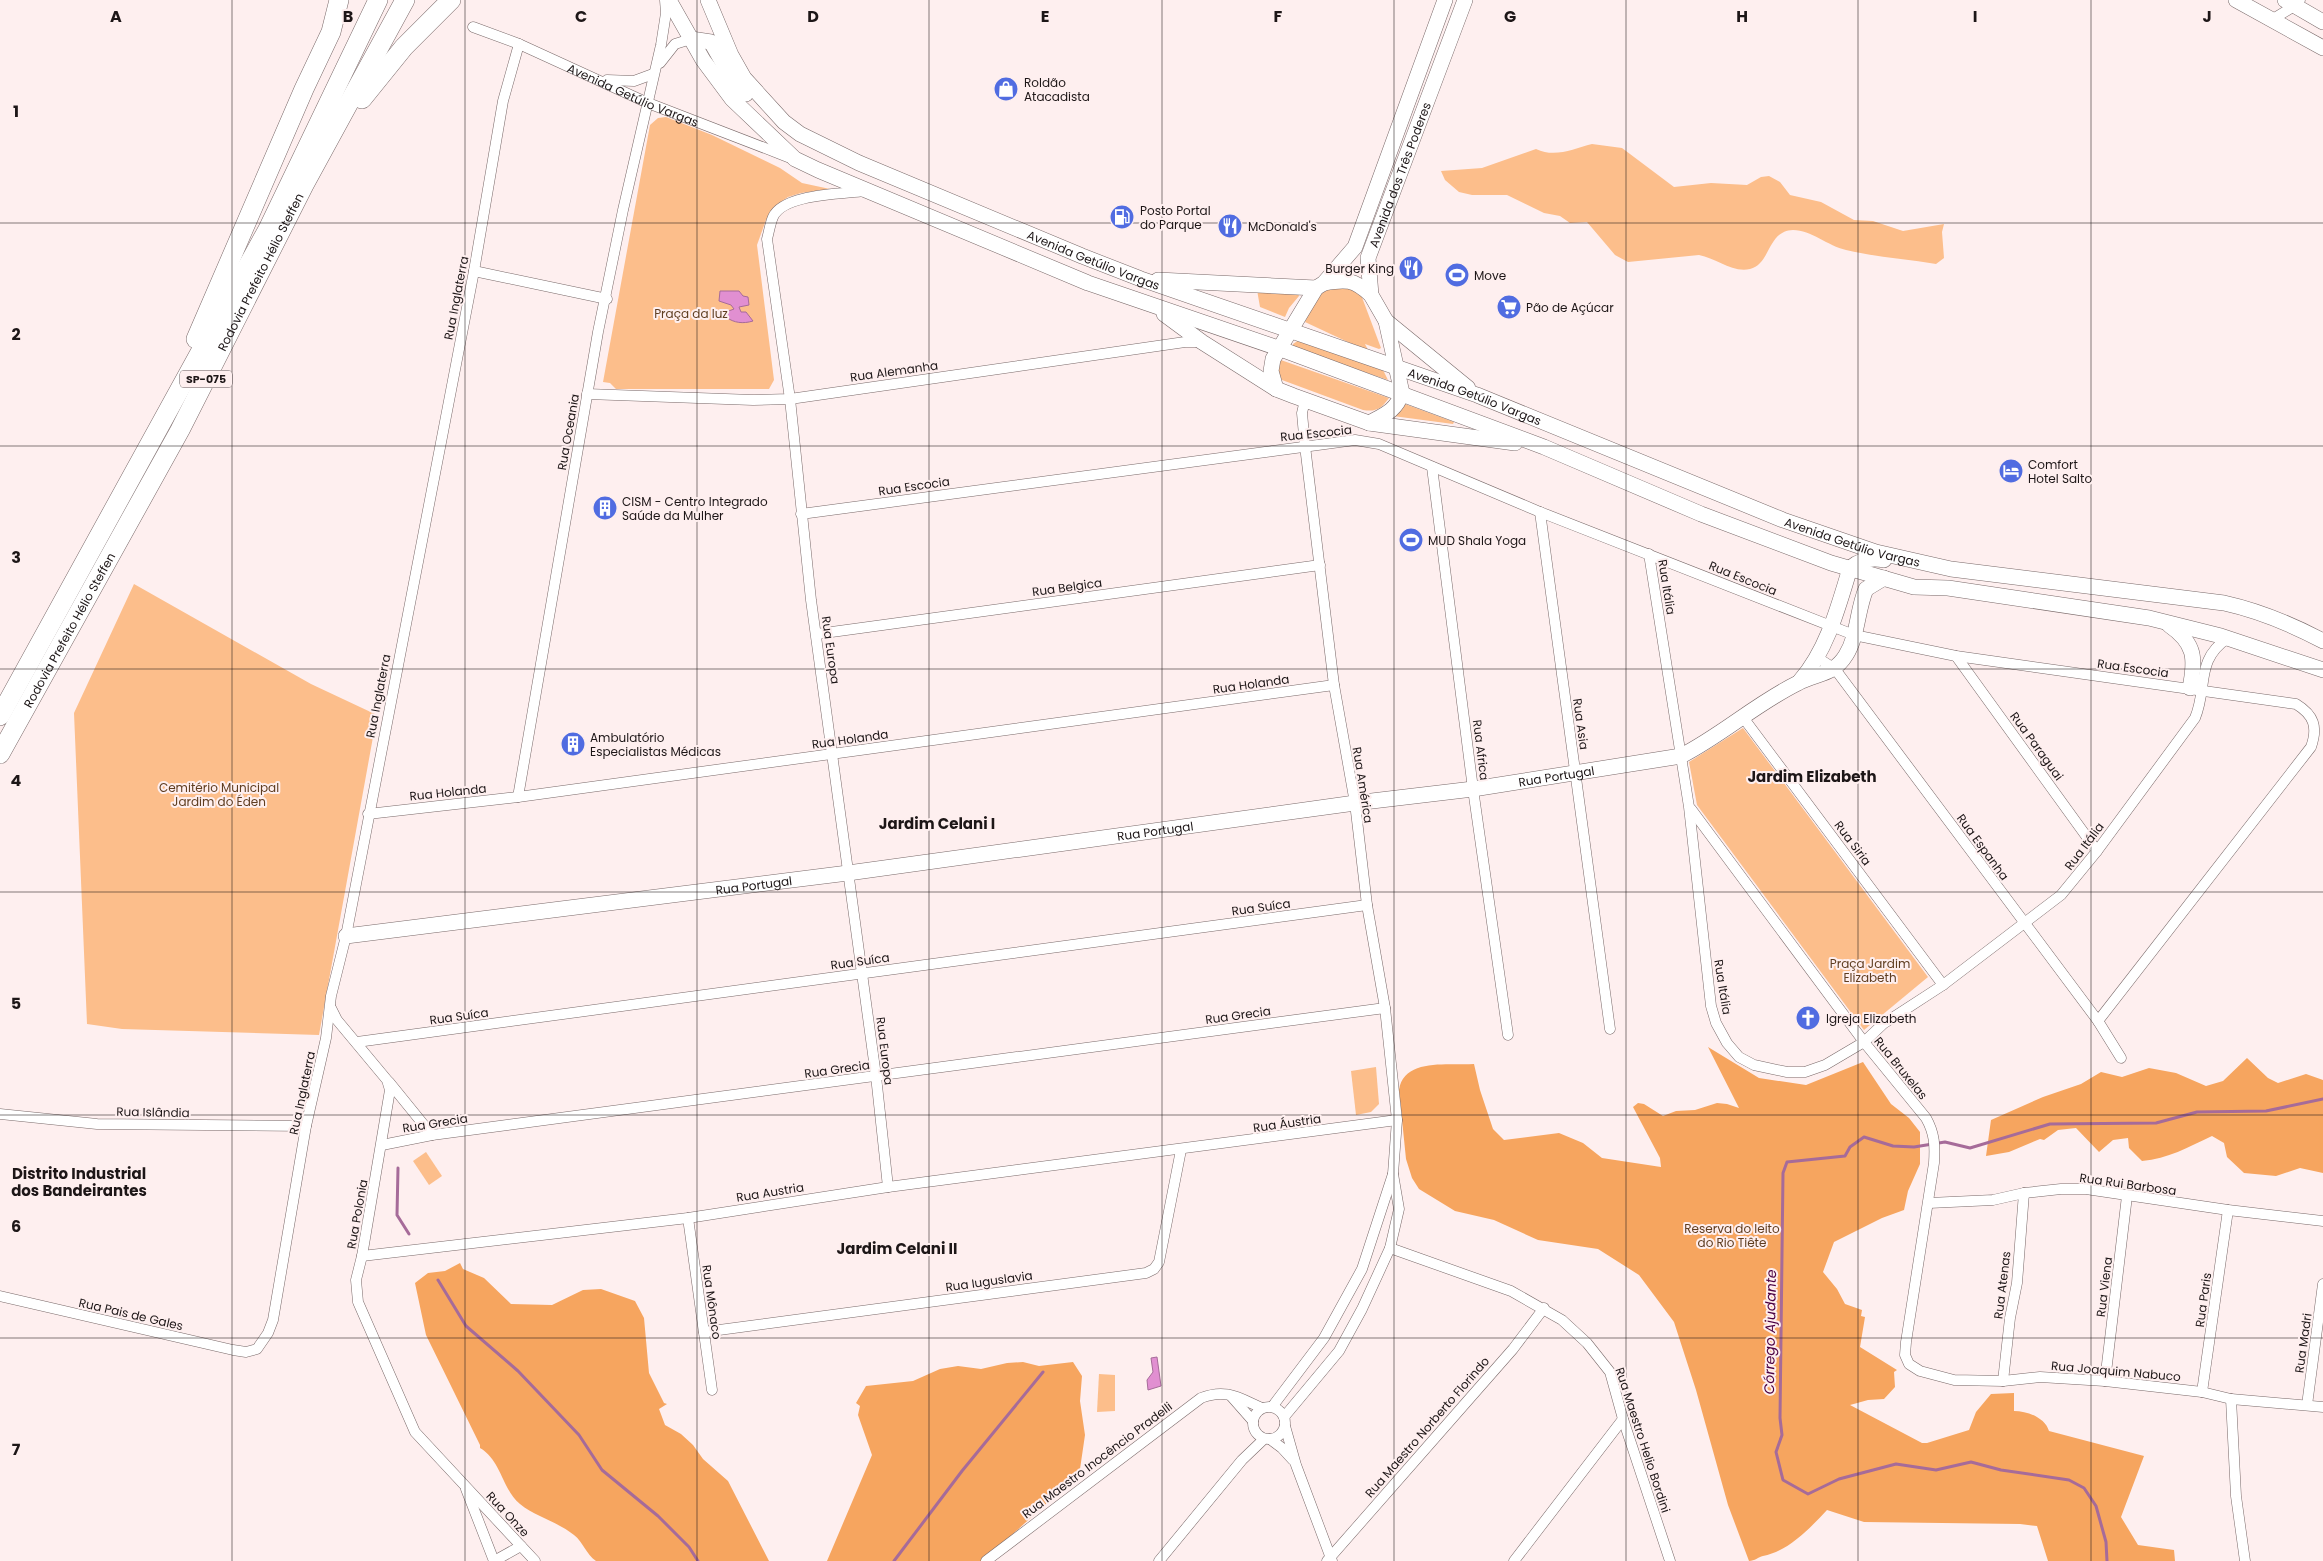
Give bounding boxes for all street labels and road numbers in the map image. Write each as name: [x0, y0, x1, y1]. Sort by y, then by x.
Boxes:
street label: Avenida Getúlio Vargas: [565, 59, 701, 130]
street label: Avenida dos Três Poderes: [1364, 100, 1434, 250]
street label: Rodovia Prefeito Hélio Steffen: [213, 190, 307, 354]
street label: Avenida Getúlio Vargas: [1025, 226, 1162, 293]
street label: Rua Inglaterra: [440, 255, 472, 341]
street label: Rua Alemanha: [849, 356, 939, 386]
street label: Avenida Getúlio Vargas: [1406, 363, 1544, 429]
road number: SP-075: [180, 370, 232, 388]
street label: Rua Oceania: [553, 392, 583, 472]
street label: Rua Escocia: [1279, 421, 1353, 445]
street label: Rua Escocia: [877, 473, 951, 499]
street label: Avenida Getúlio Vargas: [1782, 513, 1922, 570]
street label: Rodovia Prefeito Hélio Steffen: [19, 549, 119, 710]
street label: Rua Escocia: [1706, 557, 1780, 599]
street label: Rua Itália: [1654, 558, 1680, 616]
street label: Rua Belgica: [1031, 574, 1103, 600]
street label: Rua Europa: [818, 615, 844, 685]
street label: Rua Inglaterra: [362, 653, 394, 739]
street label: Rua Escocia: [2096, 655, 2170, 681]
street label: Rua Holanda: [1212, 670, 1290, 698]
street label: Rua Asia: [1569, 697, 1593, 751]
street label: Rua Paraguai: [2006, 708, 2068, 784]
street label: Rua Africa: [1469, 719, 1493, 781]
street label: Rua Holanda: [811, 725, 889, 753]
street label: Rua América: [1349, 746, 1377, 824]
street label: Rua Portugal: [1517, 761, 1596, 790]
street label: Rua Holanda: [409, 780, 487, 804]
street label: Rua Espanha: [1953, 810, 2013, 884]
street label: Rua Portugal: [1116, 817, 1194, 844]
street label: Rua Siria: [1831, 817, 1875, 869]
street label: Rua Itália: [2060, 819, 2108, 873]
street label: Rua Portugal: [715, 872, 793, 898]
street label: Rua Suíca: [1230, 894, 1292, 920]
street label: Rua Suíca: [829, 948, 891, 974]
street label: Rua Itália: [1710, 958, 1736, 1016]
street label: Rua Grecia: [1204, 1002, 1272, 1028]
street label: Rua Suíca: [428, 1003, 490, 1029]
street label: Rua Europa: [872, 1016, 898, 1086]
street label: Rua Bruxelas: [1870, 1033, 1932, 1103]
street label: Rua Inglaterra: [285, 1050, 319, 1136]
street label: Rua Grecia: [803, 1056, 871, 1082]
street label: Rua Islândia: [116, 1103, 190, 1121]
street label: Rua Grecia: [401, 1109, 469, 1137]
street label: Rua Áustria: [1252, 1110, 1322, 1136]
street label: Rua Rui Barbosa: [2079, 1169, 2177, 1199]
street label: Rua Polonia: [343, 1178, 371, 1250]
street label: Rua Austria: [735, 1178, 805, 1206]
street label: Rua Atenas: [1989, 1250, 2015, 1320]
street label: Rua Viena: [2092, 1256, 2116, 1318]
street label: Rua Mônaco: [698, 1264, 726, 1341]
street label: Rua Iuguslavia: [944, 1266, 1034, 1296]
street label: Rua Paris: [2191, 1272, 2215, 1328]
street label: Rua Pais de Gales: [77, 1294, 185, 1334]
street label: Rua Madri: [2290, 1312, 2316, 1374]
street label: Rua Maestro Norberto Florindo: [1361, 1353, 1493, 1501]
street label: Rua Joaquim Nabuco: [2050, 1357, 2182, 1385]
street label: Rua Maestro Helio Bordini: [1611, 1365, 1675, 1515]
street label: Rua Maestro Inocêncio Pradelli: [1018, 1398, 1176, 1522]
street label: Rua Onze: [483, 1488, 533, 1540]

